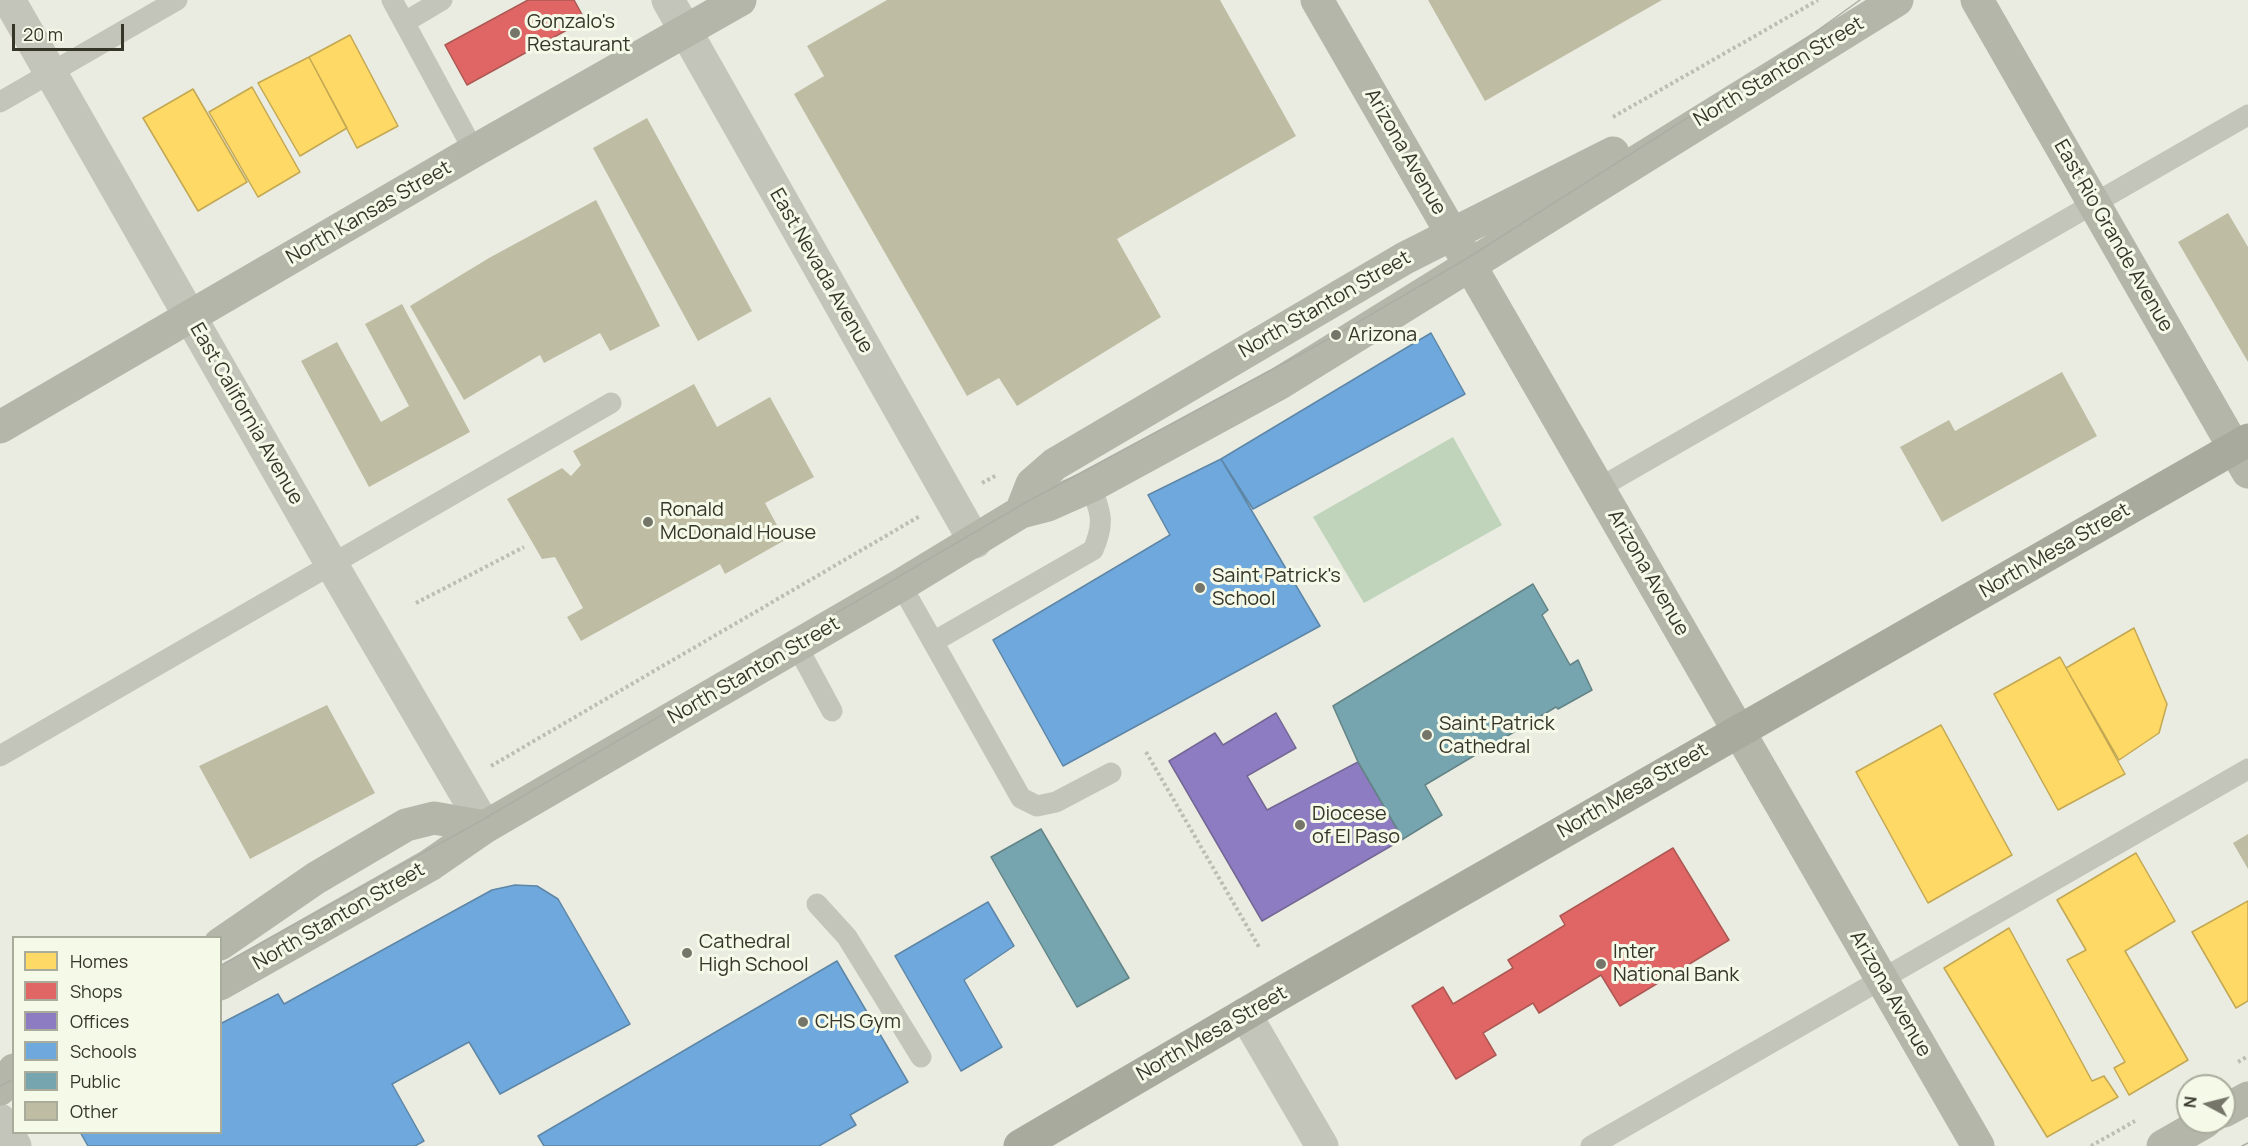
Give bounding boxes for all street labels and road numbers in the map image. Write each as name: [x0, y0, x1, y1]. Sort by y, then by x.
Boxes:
street label: North Stanton Street: [1690, 12, 1868, 132]
street label: Arizona Avenue: [1359, 85, 1451, 219]
street label: East Rio Grande Avenue: [2048, 136, 2178, 336]
street label: North Kansas Street: [282, 156, 456, 270]
street label: East Nevada Avenue: [764, 184, 878, 358]
street label: North Stanton Street: [1235, 246, 1415, 364]
street label: East California Avenue: [184, 319, 308, 509]
street label: North Mesa Street: [1976, 498, 2134, 604]
street label: Arizona Avenue: [1602, 506, 1694, 640]
street label: North Stanton Street: [664, 612, 844, 730]
street label: North Mesa Street: [1554, 738, 1712, 844]
street label: North Stanton Street: [249, 858, 429, 976]
street label: Arizona Avenue: [1844, 927, 1936, 1061]
street label: North Mesa Street: [1133, 981, 1291, 1087]

